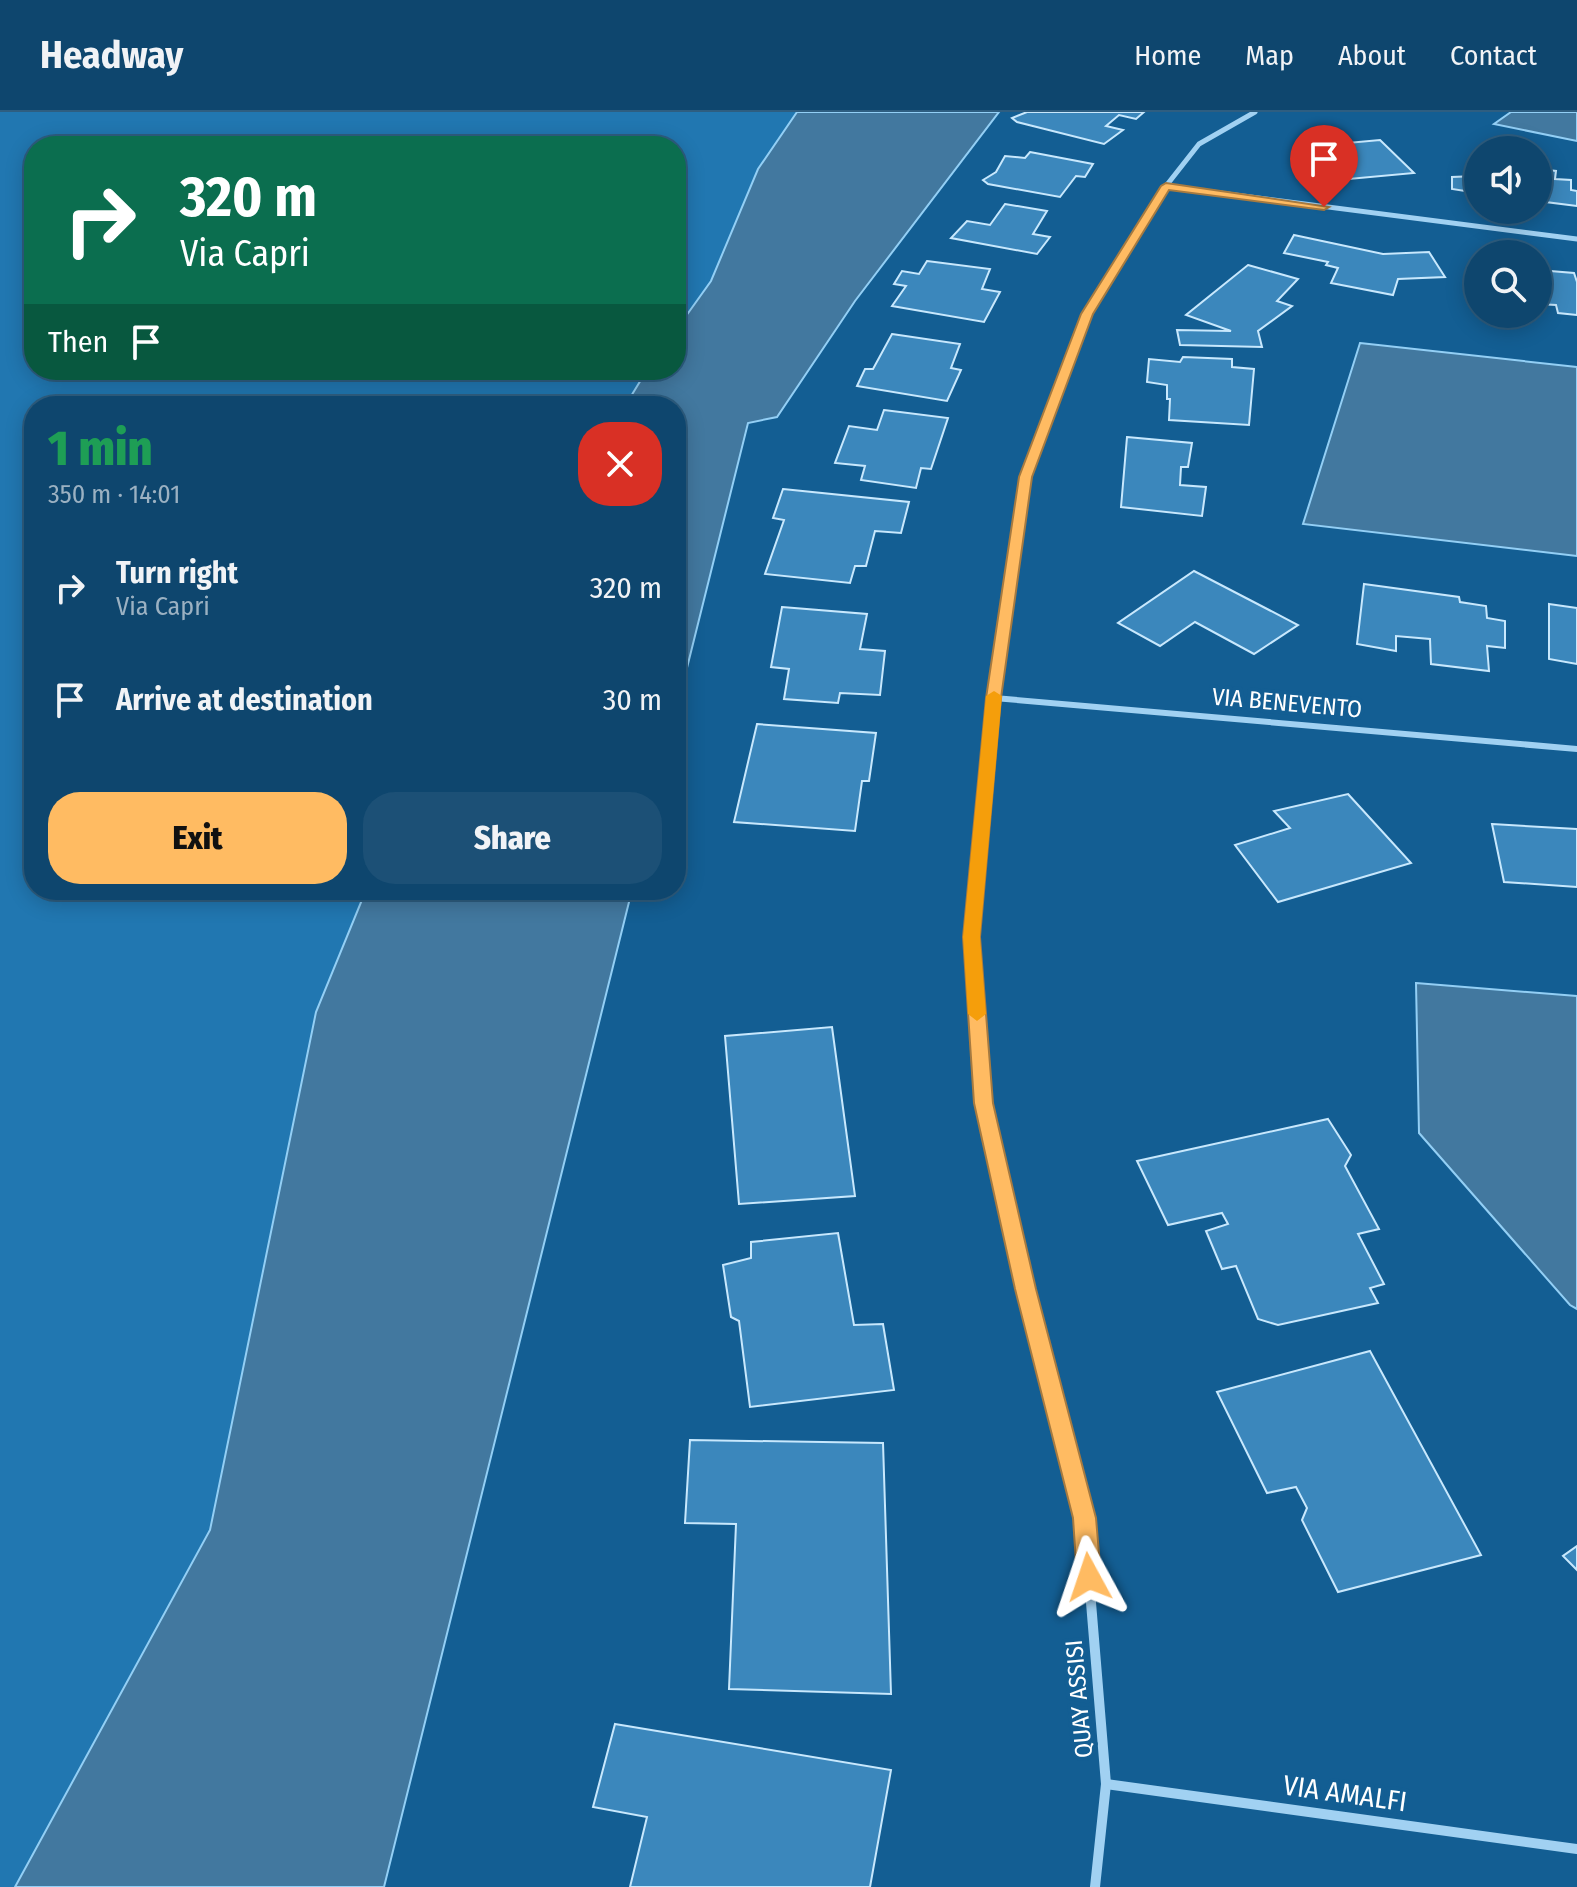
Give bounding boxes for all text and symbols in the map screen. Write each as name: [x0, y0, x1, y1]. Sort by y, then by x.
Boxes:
text: Headway: [40, 32, 183, 78]
text: Home: [1134, 39, 1201, 72]
text: Map: [1245, 39, 1294, 72]
text: About: [1338, 39, 1406, 72]
text: Contact: [1450, 39, 1537, 72]
pin: [1290, 125, 1358, 207]
map controls: [1464, 136, 1552, 328]
button: sound: [1464, 136, 1552, 224]
icon: arrive: [1302, 137, 1346, 181]
text: 320 m: [180, 164, 317, 231]
icon: right: [48, 168, 152, 272]
text: Via Capri: [180, 232, 310, 276]
button: search: [1464, 240, 1552, 328]
icon: arrive: [124, 320, 168, 364]
text: Then: [48, 324, 108, 360]
text: 1 min: [48, 420, 152, 478]
button: close: [578, 422, 662, 506]
text: 350 m · 14:01: [48, 479, 180, 510]
text: Turn right: [116, 555, 238, 591]
icon: right: [48, 566, 92, 610]
text: 320 m: [590, 570, 662, 606]
text: Via Capri: [116, 591, 210, 622]
icon: arrive: [48, 678, 92, 722]
text: Arrive at destination: [116, 682, 373, 718]
text: 30 m: [603, 682, 662, 718]
street label: VIA BENEVENTO: [1211, 683, 1363, 723]
button: Exit: [48, 792, 347, 884]
button: Share: [363, 792, 662, 884]
position arrow: [1047, 1535, 1131, 1619]
street label: QUAY ASSISI: [1060, 1639, 1098, 1759]
street label: VIA AMALFI: [1281, 1769, 1409, 1818]

